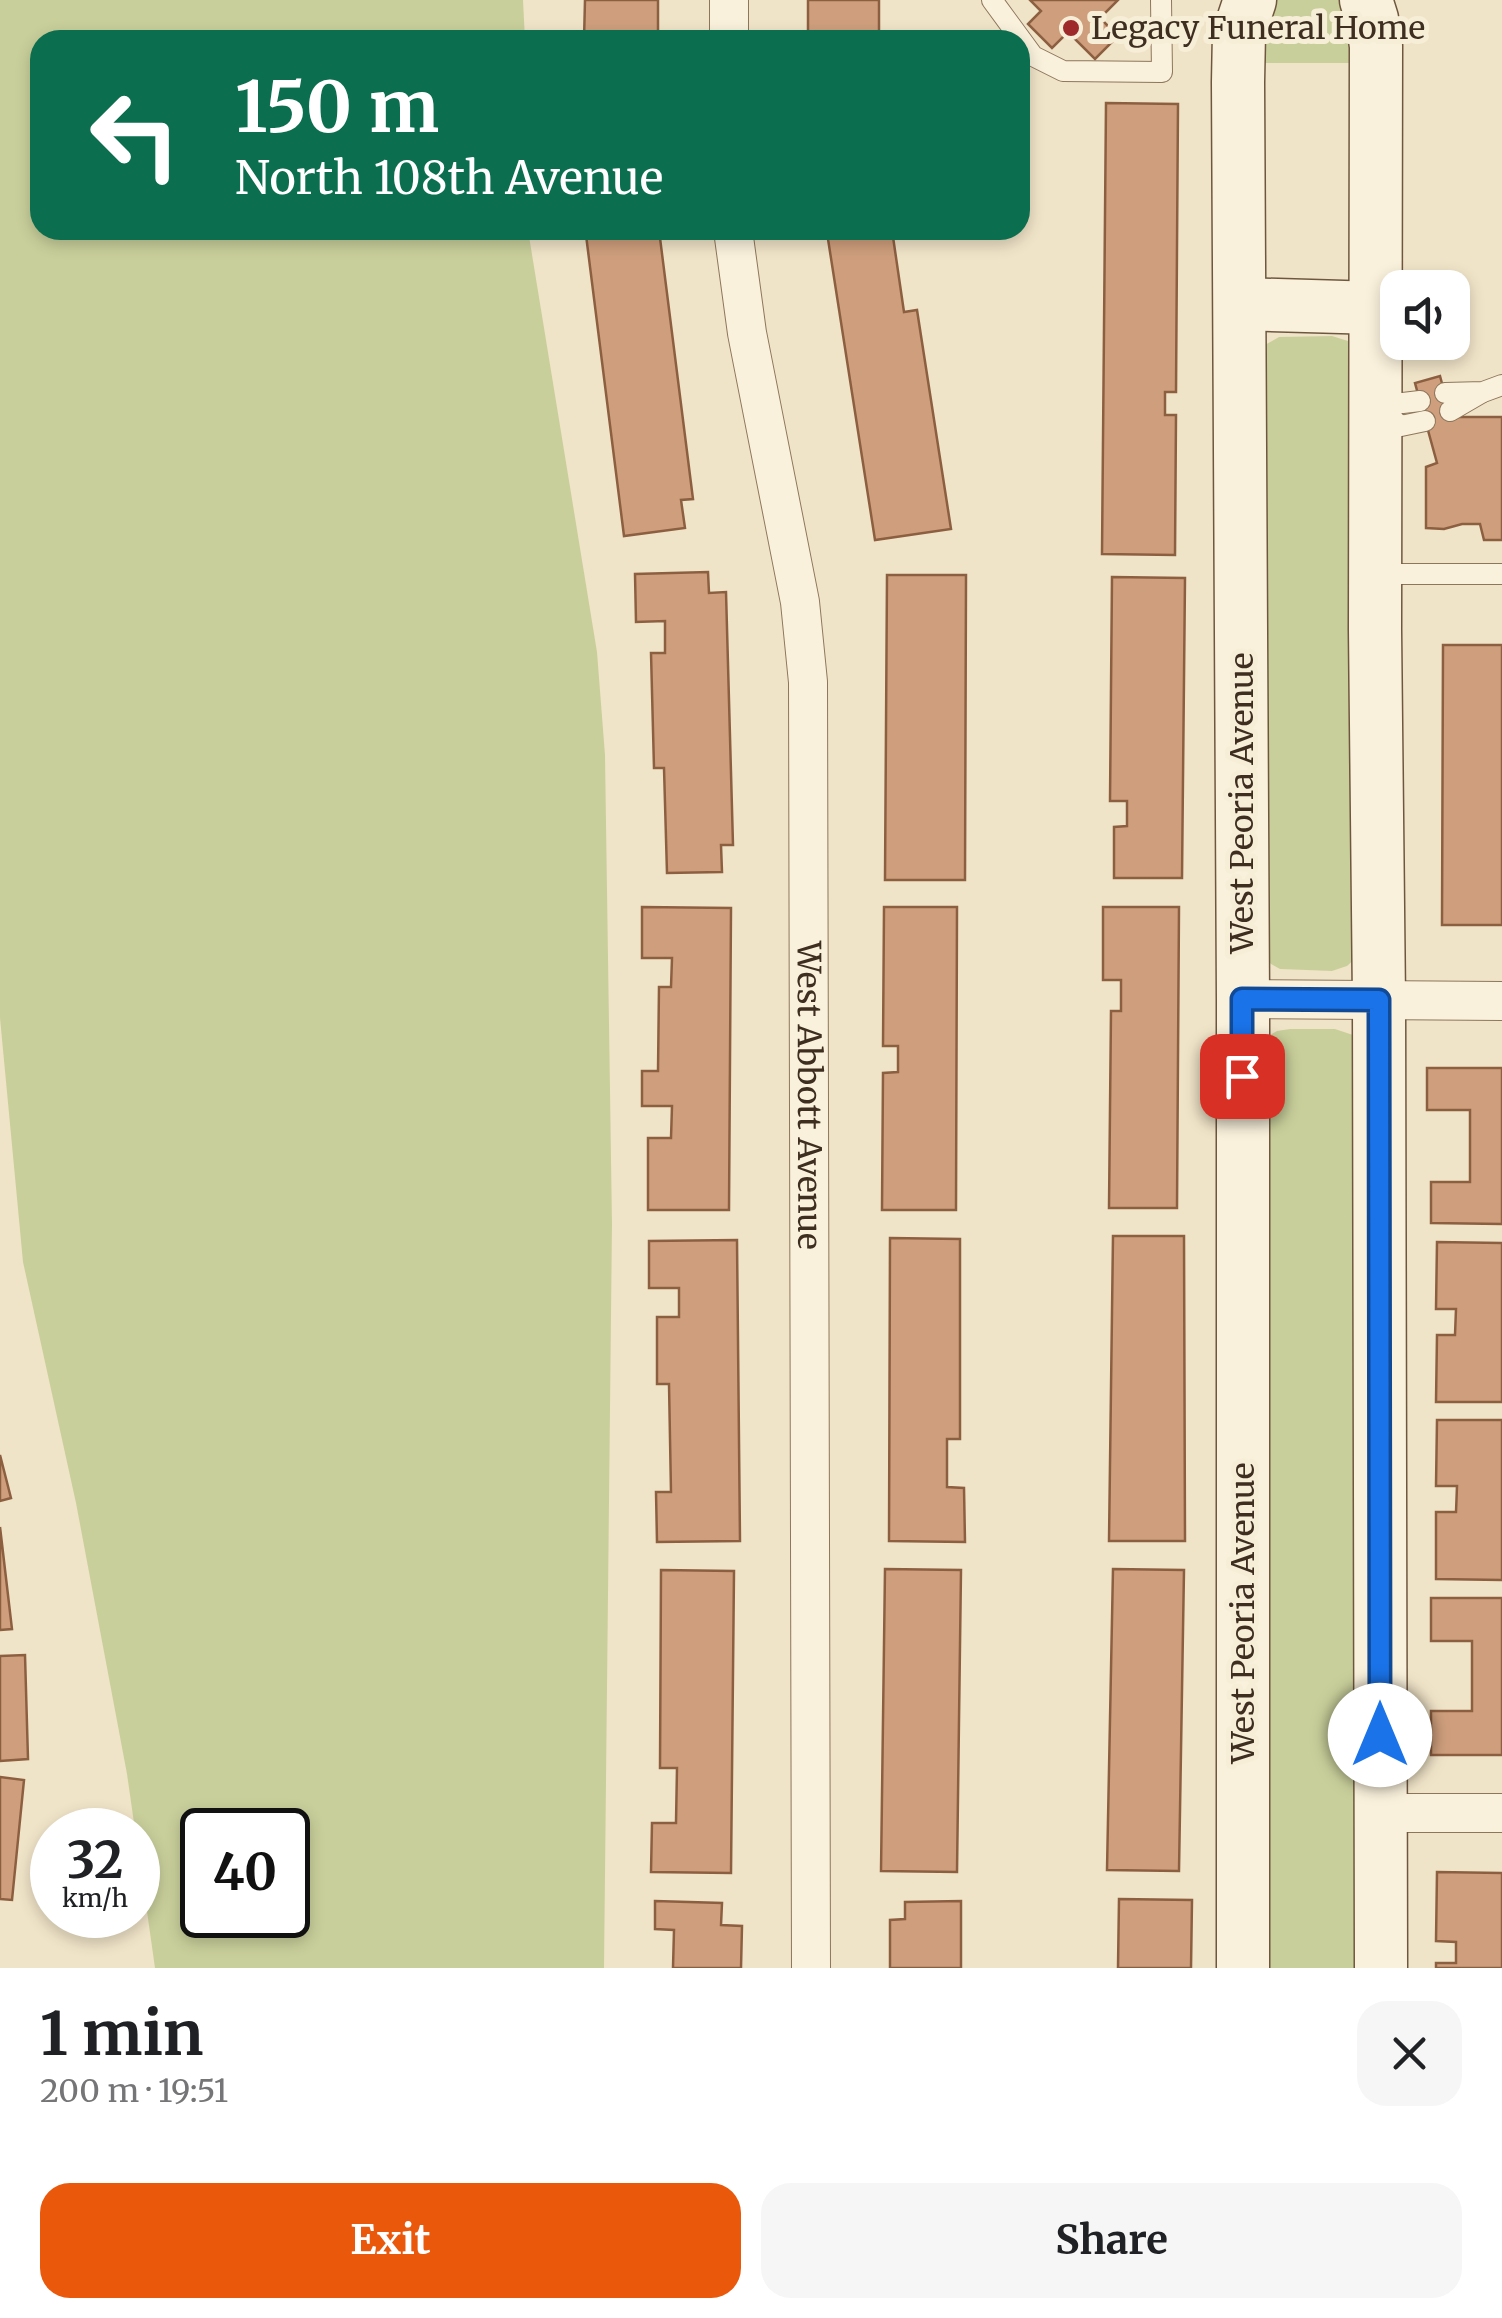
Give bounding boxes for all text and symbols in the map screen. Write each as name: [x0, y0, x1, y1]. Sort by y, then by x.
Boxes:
place label: Legacy Funeral Home: [1091, 8, 1425, 48]
marker: Legacy Funeral Home: [1060, 17, 1082, 39]
text: 150 m: [235, 63, 439, 151]
icon: left: [70, 70, 200, 200]
text: North 108th Avenue: [235, 150, 663, 206]
map controls: [1380, 270, 1470, 360]
button: sound: [1380, 270, 1470, 360]
street label: West Peoria Avenue: [1222, 653, 1262, 954]
street label: West Abbott Avenue: [789, 940, 829, 1250]
pin: [1200, 1034, 1285, 1119]
icon: arrive: [1215, 1049, 1270, 1104]
street label: West Peoria Avenue: [1223, 1463, 1263, 1764]
position arrow: [1328, 1683, 1432, 1787]
speed limit sign: 40: [180, 1808, 310, 1938]
text: 32: [67, 1829, 123, 1892]
text: km/h: [62, 1882, 128, 1914]
text: 1 min: [40, 1996, 203, 2071]
button: close: [1357, 2001, 1462, 2106]
text: 200 m · 19:51: [40, 2071, 228, 2111]
button: Exit: [40, 2183, 741, 2298]
button: Share: [761, 2183, 1462, 2298]

